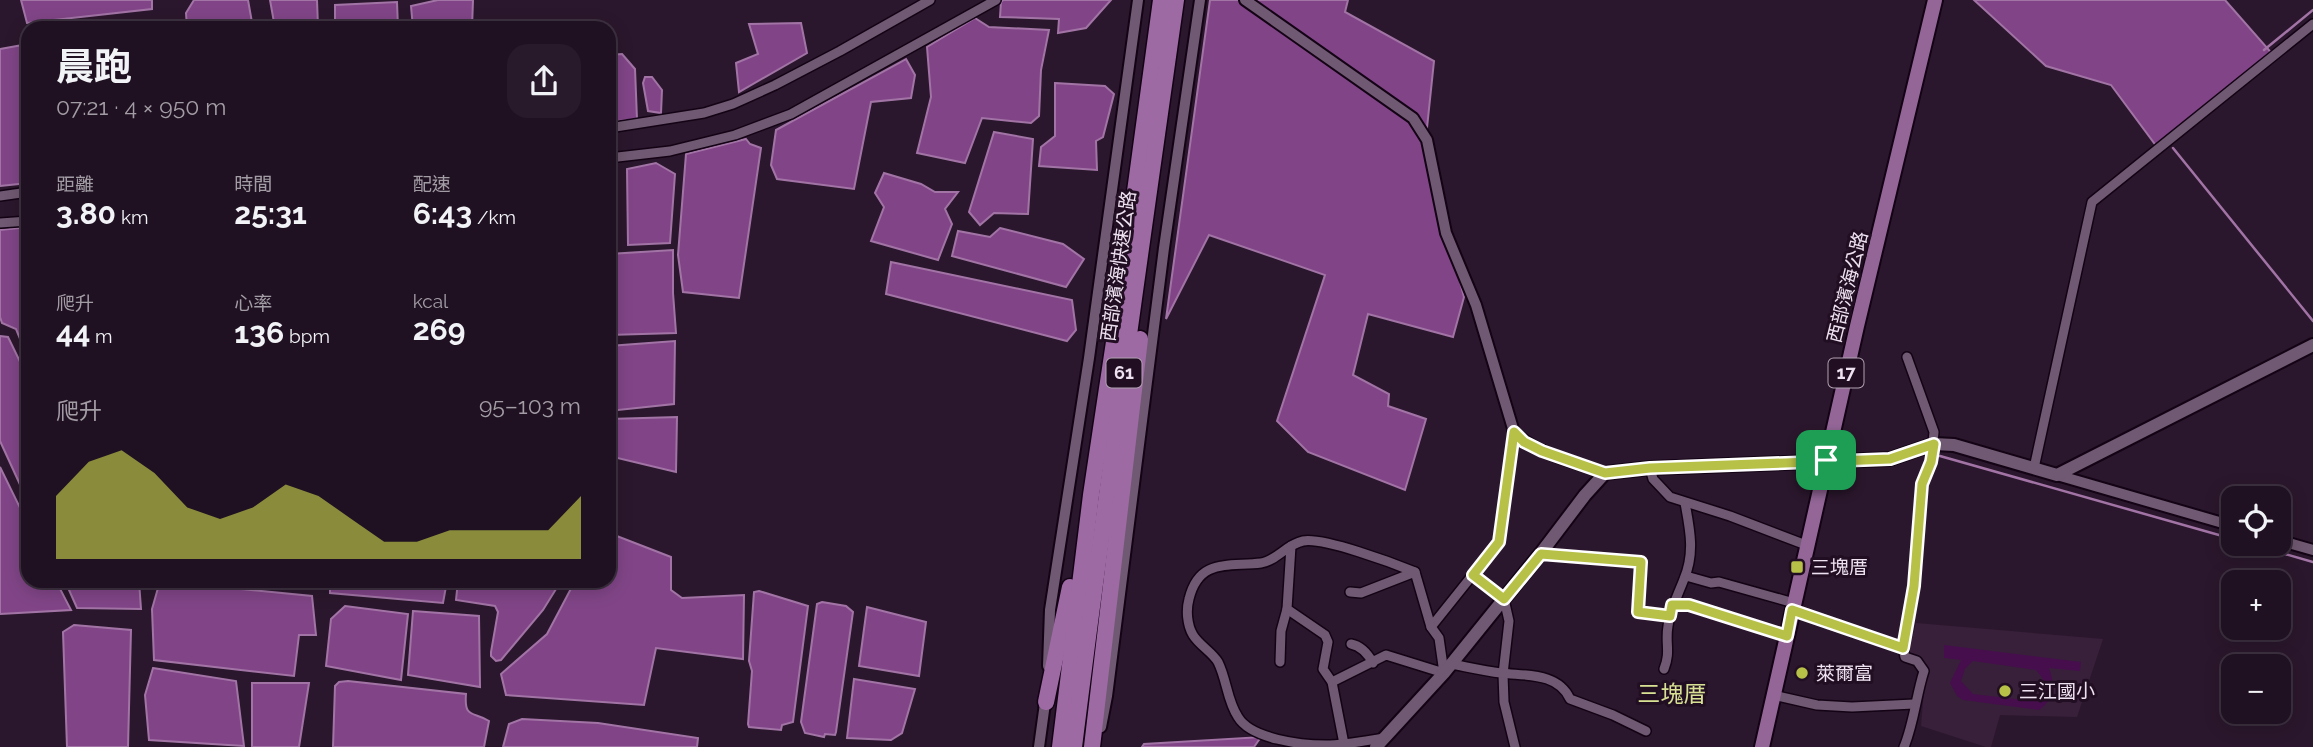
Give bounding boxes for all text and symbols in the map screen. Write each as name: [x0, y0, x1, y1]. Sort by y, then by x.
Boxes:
text: 晨跑: [56, 44, 132, 89]
button: share: [507, 44, 581, 118]
text: 07:21 · 4 × 950 m: [56, 93, 226, 120]
text: 距離: [56, 173, 94, 195]
text: 時間: [234, 173, 272, 195]
text: 配速: [413, 173, 451, 195]
street label: 西部濱海快速公路: [1097, 189, 1139, 343]
text: 3.80: [56, 196, 116, 231]
text: 25:31: [234, 196, 307, 231]
text: 6:43: [413, 196, 472, 231]
text: km: [116, 206, 148, 228]
text: /km: [472, 206, 516, 228]
street label: 西部濱海公路: [1823, 229, 1871, 345]
text: kcal: [413, 290, 448, 312]
text: 爬升: [56, 292, 94, 314]
text: 心率: [234, 292, 272, 314]
text: 269: [413, 312, 465, 347]
text: 44: [56, 315, 90, 350]
text: 136: [234, 315, 284, 350]
text: m: [90, 325, 113, 347]
text: bpm: [284, 325, 330, 347]
road number: 61: [1106, 358, 1142, 388]
road number: 17: [1828, 358, 1864, 388]
text: 95–103 m: [479, 392, 581, 419]
text: 爬升: [56, 397, 102, 424]
pin: [1796, 430, 1856, 490]
icon: arrive: [1807, 441, 1845, 479]
map controls: [2221, 486, 2291, 724]
button: locate: [2221, 486, 2291, 556]
place label: 三塊厝: [1811, 556, 1868, 578]
marker: 三塊厝: [1789, 559, 1805, 575]
button: +: [2221, 570, 2291, 640]
button: −: [2221, 654, 2291, 724]
place label: 萊爾富: [1816, 662, 1873, 684]
marker: 萊爾富: [1794, 665, 1810, 681]
district label: 三塊厝: [1638, 680, 1707, 707]
place label: 三江國小: [2019, 680, 2095, 702]
marker: 三江國小: [1997, 683, 2013, 699]

